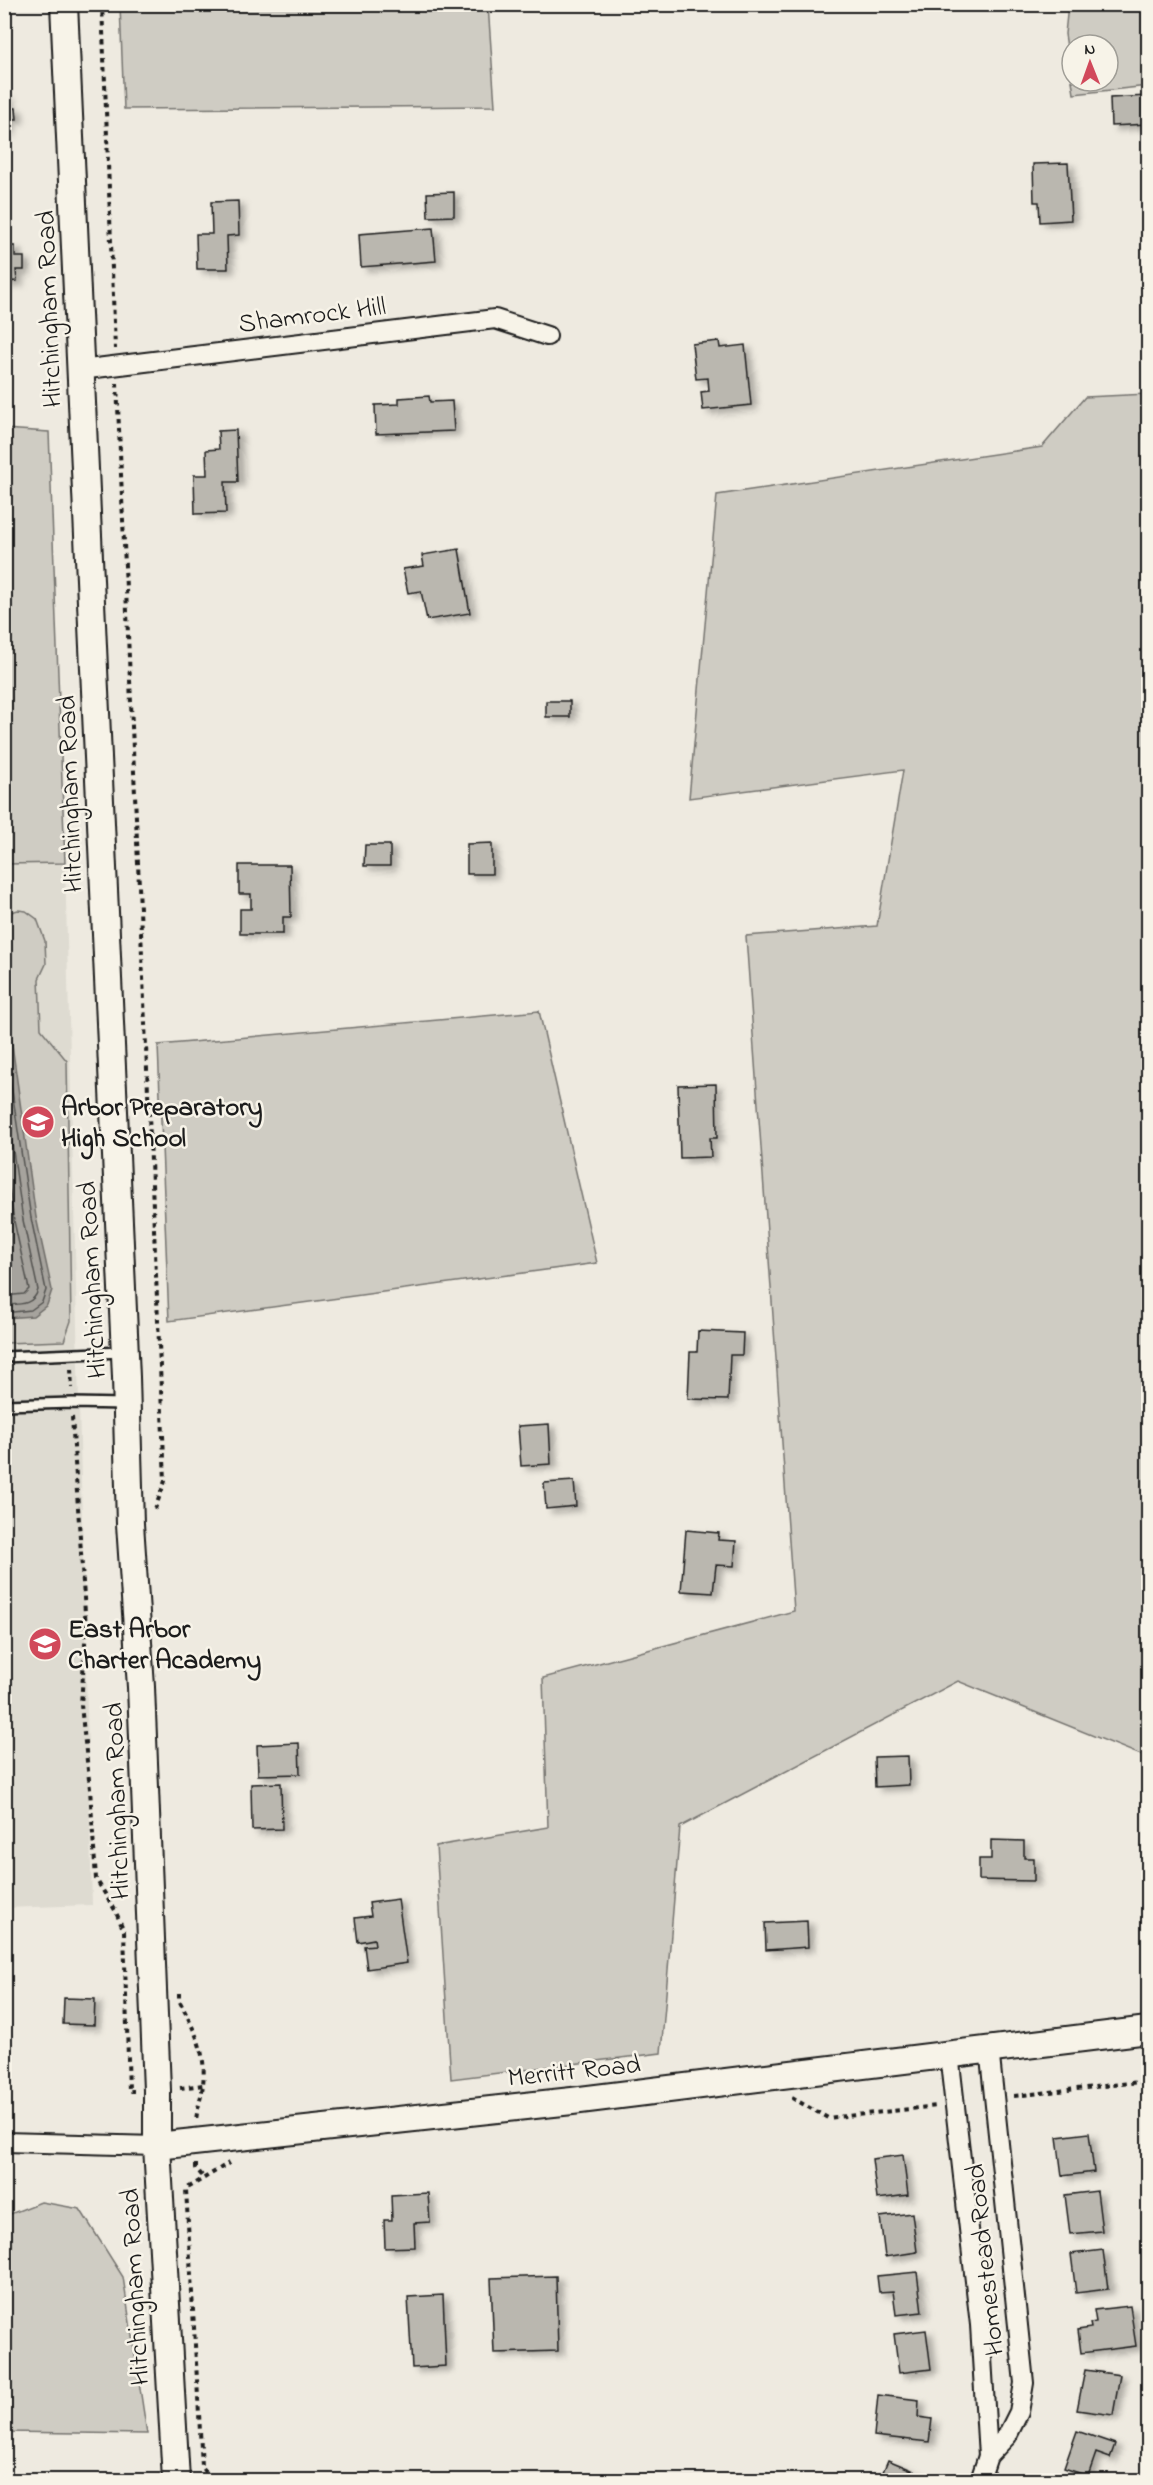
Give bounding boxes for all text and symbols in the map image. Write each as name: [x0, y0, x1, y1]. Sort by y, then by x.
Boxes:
north arrow: [1060, 33, 1120, 93]
text: N: [1084, 38, 1096, 62]
street label: Hitchingham Road: [28, 210, 73, 408]
street label: Shamrock Hill: [236, 288, 388, 345]
street label: Hitchingham Road: [49, 695, 94, 893]
place label: Arbor Preparatory High School: [61, 1089, 263, 1160]
school or university icon: Arbor Preparatory High School: [20, 1104, 56, 1140]
street label: Hitchingham Road: [69, 1180, 118, 1380]
place label: East Arbor Charter Academy: [68, 1611, 261, 1681]
school or university icon: East Arbor Charter Academy: [27, 1626, 63, 1662]
street label: Hitchingham Road: [96, 1702, 141, 1900]
street label: Merritt Road: [506, 2046, 643, 2099]
street label: Homestead Road: [957, 2162, 1016, 2358]
street label: Hitchingham Road: [112, 2187, 161, 2387]

